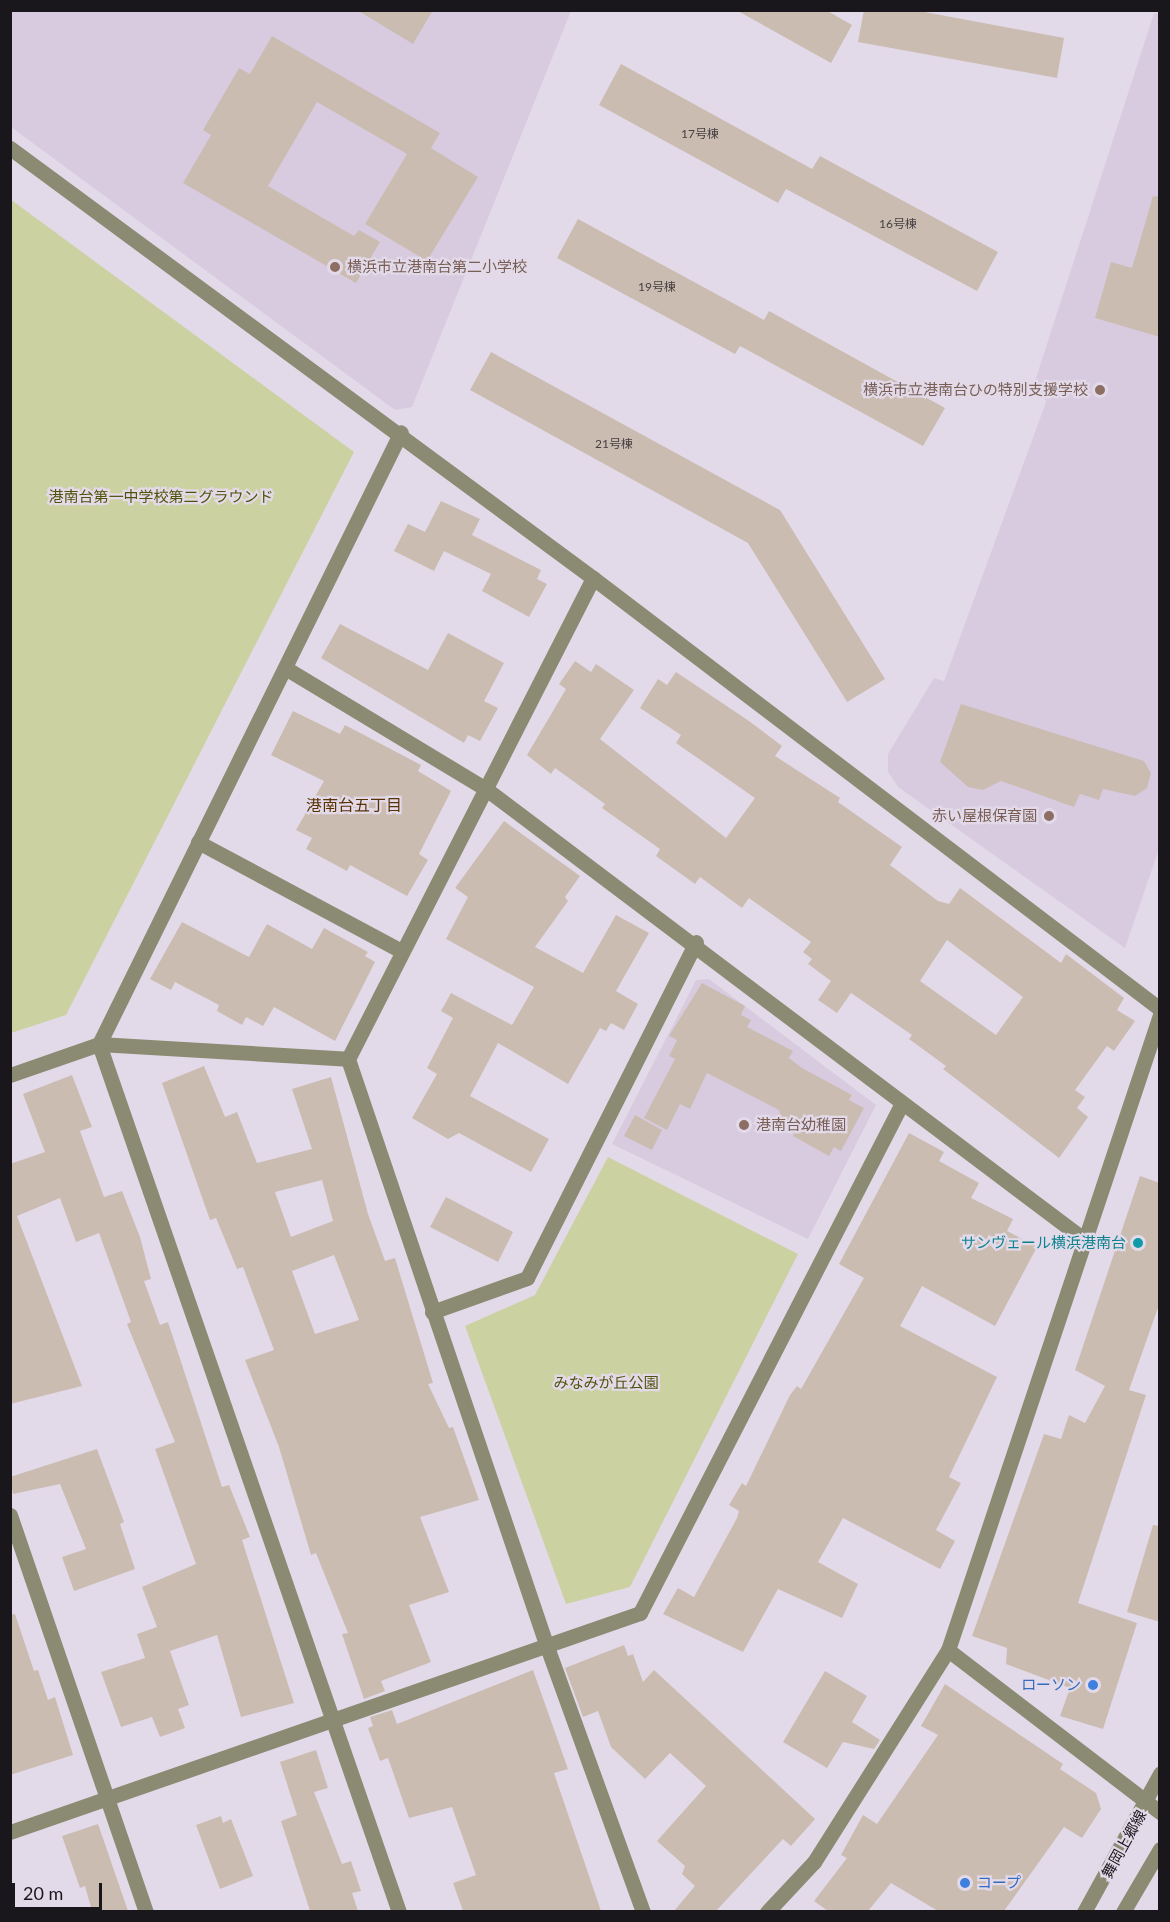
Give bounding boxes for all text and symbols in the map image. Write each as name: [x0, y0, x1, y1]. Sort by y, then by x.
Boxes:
house number: 17号棟: [681, 127, 719, 141]
house number: 16号棟: [879, 217, 917, 231]
place label: 横浜市立港南台第二小学校: [347, 258, 527, 276]
marker: 横浜市立港南台第二小学校: [328, 260, 342, 274]
house number: 19号棟: [638, 280, 676, 294]
place label: 横浜市立港南台ひの特別支援学校: [863, 381, 1088, 399]
marker: 横浜市立港南台ひの特別支援学校: [1093, 383, 1107, 397]
house number: 21号棟: [595, 437, 633, 451]
park label: 港南台第一中学校第二グラウンド: [49, 488, 273, 506]
district label: 港南台五丁目: [306, 795, 402, 815]
place label: 赤い屋根保育園: [932, 807, 1037, 825]
marker: 赤い屋根保育園: [1042, 809, 1056, 823]
place label: 港南台幼稚園: [756, 1116, 846, 1134]
marker: 港南台幼稚園: [737, 1118, 751, 1132]
place label: サンヴェール横浜港南台: [961, 1234, 1126, 1252]
marker: サンヴェール横浜港南台: [1131, 1236, 1145, 1250]
park label: みなみが丘公園: [554, 1374, 658, 1392]
place label: ローソン: [1021, 1676, 1081, 1694]
marker: ローソン: [1086, 1678, 1100, 1692]
street label: 舞岡上郷線: [1098, 1807, 1150, 1881]
scale bar: [15, 1871, 105, 1909]
place label: コープ: [977, 1874, 1022, 1892]
marker: コープ: [958, 1876, 972, 1890]
text: 20 m: [23, 1882, 63, 1904]

